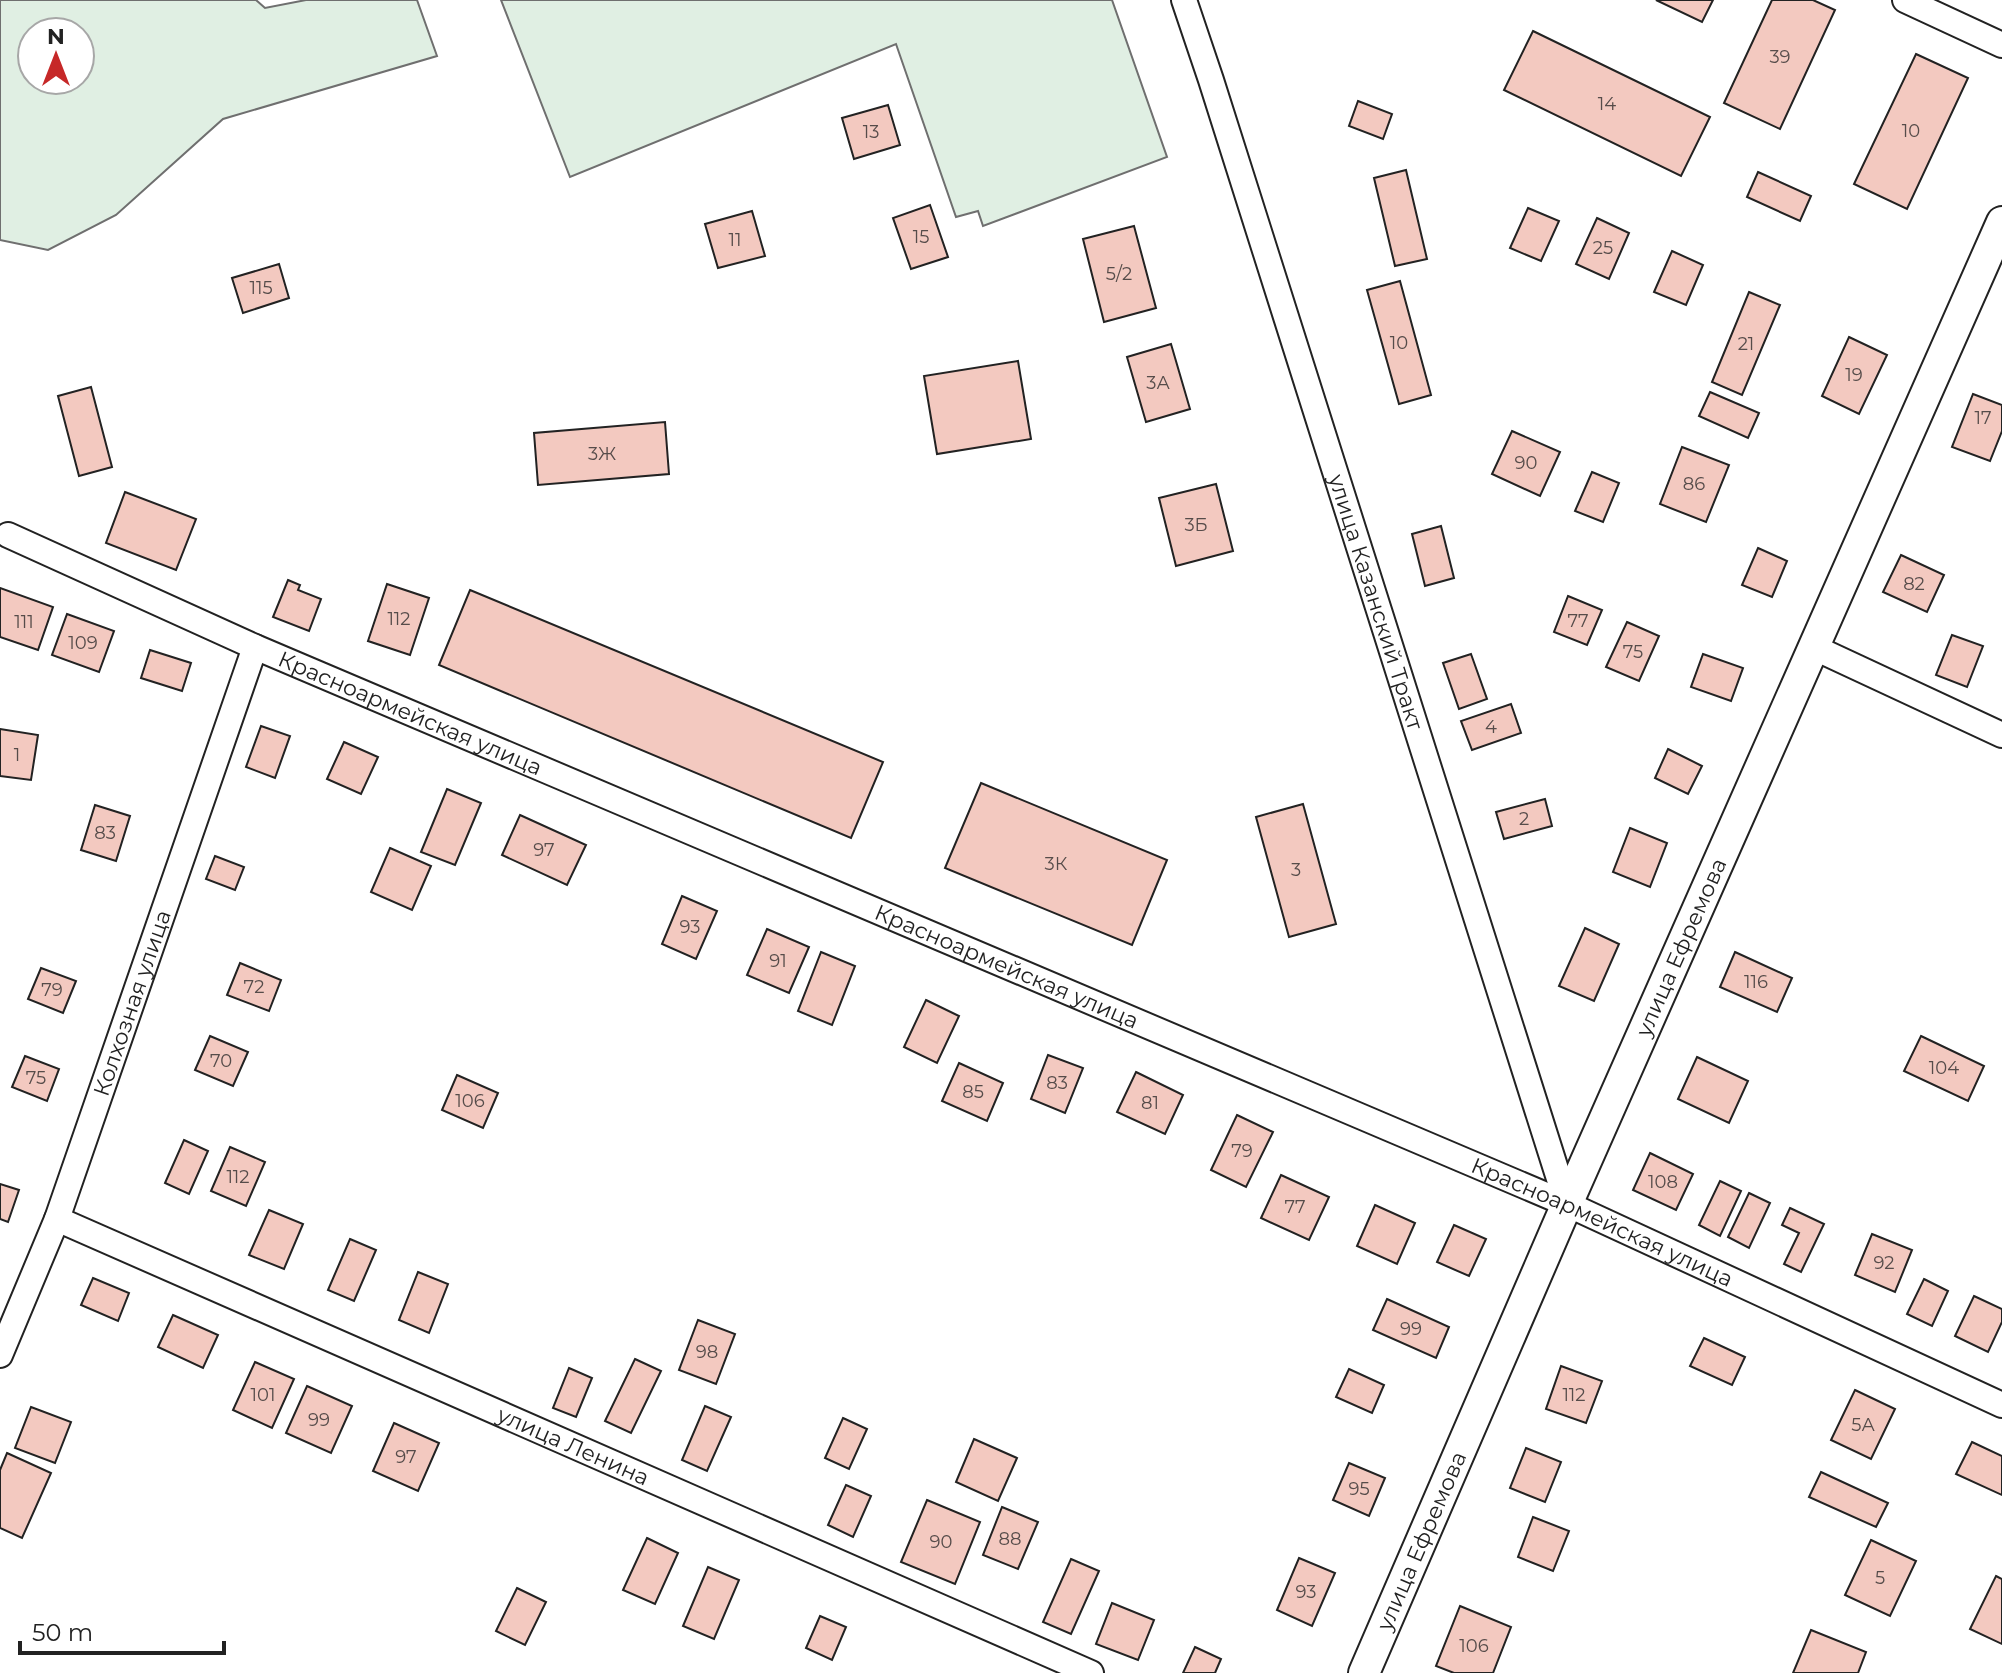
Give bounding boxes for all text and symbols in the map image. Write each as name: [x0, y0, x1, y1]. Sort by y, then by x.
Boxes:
north arrow: [16, 16, 96, 96]
text: N: [47, 23, 65, 50]
house number: 39: [1769, 46, 1791, 68]
house number: 14: [1598, 93, 1616, 115]
house number: 10: [1902, 120, 1920, 142]
house number: 13: [863, 121, 879, 143]
house number: 15: [913, 226, 929, 248]
house number: 11: [729, 229, 742, 251]
house number: 25: [1593, 237, 1613, 259]
house number: 5/2: [1106, 263, 1132, 285]
house number: 115: [249, 277, 273, 299]
house number: 10: [1390, 332, 1408, 354]
house number: 21: [1738, 333, 1754, 355]
house number: 19: [1845, 364, 1863, 386]
house number: 3А: [1146, 372, 1170, 394]
house number: 17: [1974, 407, 1992, 429]
house number: 3Ж: [588, 443, 616, 465]
house number: 90: [1515, 452, 1537, 474]
street label: улица Казанский Тракт: [1323, 470, 1430, 734]
house number: 86: [1683, 473, 1705, 495]
house number: 3Б: [1184, 514, 1208, 536]
house number: 82: [1903, 573, 1925, 595]
house number: 112: [387, 608, 411, 630]
house number: 77: [1567, 610, 1589, 632]
house number: 111: [14, 611, 34, 633]
house number: 109: [68, 632, 98, 654]
house number: 75: [1623, 641, 1643, 663]
street label: Красноармейская улица: [274, 645, 546, 781]
house number: 4: [1485, 716, 1497, 738]
house number: 1: [14, 744, 20, 766]
house number: 2: [1519, 808, 1529, 830]
house number: 83: [94, 822, 116, 844]
house number: 97: [533, 839, 555, 861]
house number: 3К: [1045, 853, 1068, 875]
street label: улица Ефремова: [1629, 854, 1732, 1041]
house number: 3: [1291, 859, 1301, 881]
street label: Красноармейская улица: [871, 898, 1143, 1034]
street label: Колхозная улица: [87, 906, 176, 1100]
house number: 93: [680, 916, 700, 938]
house number: 91: [769, 950, 787, 972]
house number: 116: [1744, 971, 1768, 993]
house number: 72: [244, 976, 264, 998]
house number: 79: [41, 979, 63, 1001]
house number: 70: [210, 1050, 232, 1072]
house number: 104: [1929, 1057, 1959, 1079]
house number: 75: [26, 1067, 46, 1089]
house number: 83: [1046, 1072, 1068, 1094]
house number: 85: [962, 1081, 984, 1103]
house number: 106: [455, 1090, 485, 1112]
house number: 81: [1141, 1092, 1159, 1114]
house number: 79: [1231, 1140, 1253, 1162]
street label: Красноармейская улица: [1467, 1152, 1737, 1292]
house number: 112: [226, 1166, 250, 1188]
house number: 108: [1648, 1171, 1678, 1193]
house number: 77: [1284, 1196, 1306, 1218]
house number: 92: [1873, 1252, 1895, 1274]
house number: 99: [1400, 1318, 1422, 1340]
house number: 98: [696, 1341, 718, 1363]
house number: 101: [251, 1384, 275, 1406]
house number: 112: [1562, 1384, 1586, 1406]
street label: улица Ленина: [492, 1400, 653, 1491]
house number: 99: [308, 1409, 330, 1431]
house number: 5А: [1851, 1414, 1875, 1436]
house number: 97: [395, 1446, 417, 1468]
street label: улица Ефремова: [1370, 1447, 1472, 1635]
house number: 95: [1348, 1478, 1370, 1500]
house number: 88: [999, 1528, 1021, 1550]
house number: 90: [930, 1531, 952, 1553]
house number: 5: [1875, 1567, 1885, 1589]
house number: 93: [1296, 1581, 1316, 1603]
scale bar: [20, 1605, 224, 1655]
text: 50 m: [32, 1618, 93, 1647]
house number: 106: [1459, 1635, 1489, 1657]

